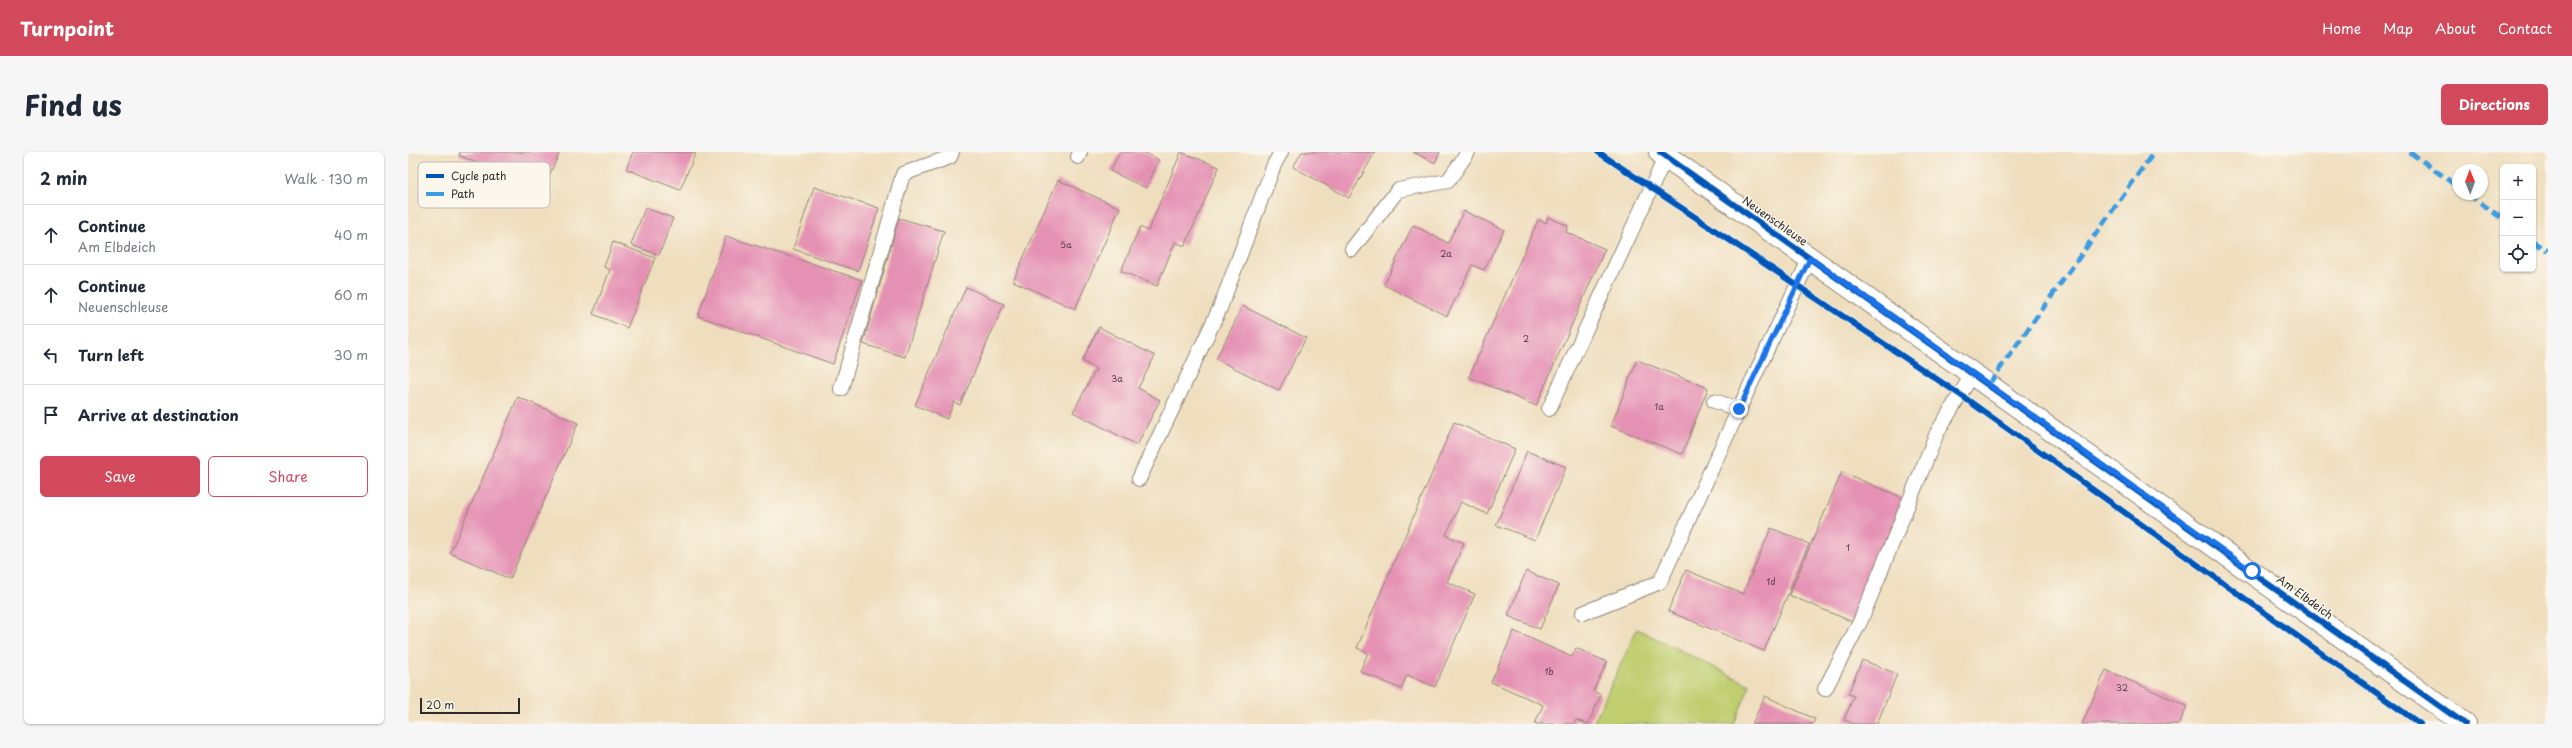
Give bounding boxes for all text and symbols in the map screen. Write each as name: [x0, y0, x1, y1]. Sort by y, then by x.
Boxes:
text: Turnpoint: [20, 14, 114, 42]
text: Home: [2322, 18, 2361, 39]
text: Map: [2383, 18, 2413, 39]
text: About: [2435, 18, 2476, 39]
text: Contact: [2498, 18, 2552, 39]
text: Find us: [24, 83, 122, 126]
button: Directions: [2441, 84, 2548, 125]
legend: [418, 162, 550, 208]
north arrow: [2452, 164, 2488, 200]
map controls: [2500, 164, 2536, 272]
button: +: [2500, 164, 2536, 200]
text: 2 min: [40, 165, 87, 191]
text: Cycle path: [451, 167, 506, 184]
text: Walk · 130 m: [285, 169, 368, 188]
text: Path: [451, 185, 475, 202]
street label: Neuenschleuse: [1739, 192, 1811, 249]
button: −: [2500, 200, 2536, 236]
text: Continue: [78, 214, 146, 237]
icon: ahead: [40, 224, 62, 246]
text: 40 m: [334, 225, 368, 244]
button: locate: [2500, 236, 2536, 272]
text: Am Elbdeich: [78, 237, 156, 256]
house number: 5a: [1060, 237, 1072, 251]
house number: 2a: [1440, 246, 1452, 260]
text: Continue: [78, 274, 146, 297]
icon: ahead: [40, 284, 62, 306]
text: 60 m: [334, 285, 368, 304]
text: Neuenschleuse: [78, 297, 168, 316]
house number: 2: [1523, 331, 1529, 345]
text: Turn left: [78, 343, 144, 366]
icon: left: [40, 344, 62, 366]
text: 30 m: [334, 345, 368, 364]
house number: 3a: [1111, 371, 1123, 385]
house number: 1a: [1654, 399, 1664, 413]
route end: [1730, 400, 1748, 418]
text: Arrive at destination: [78, 403, 239, 426]
icon: arrive: [40, 404, 62, 426]
button: Save: [40, 456, 200, 497]
button: Share: [208, 456, 368, 497]
house number: 1: [1846, 540, 1850, 554]
route start: [2243, 562, 2261, 580]
street label: Am Elbdeich: [2274, 570, 2337, 623]
house number: 1d: [1766, 574, 1776, 588]
house number: 1b: [1544, 664, 1554, 678]
house number: 32: [2116, 680, 2128, 694]
scale bar: [420, 696, 520, 715]
text: 20 m: [426, 696, 454, 713]

